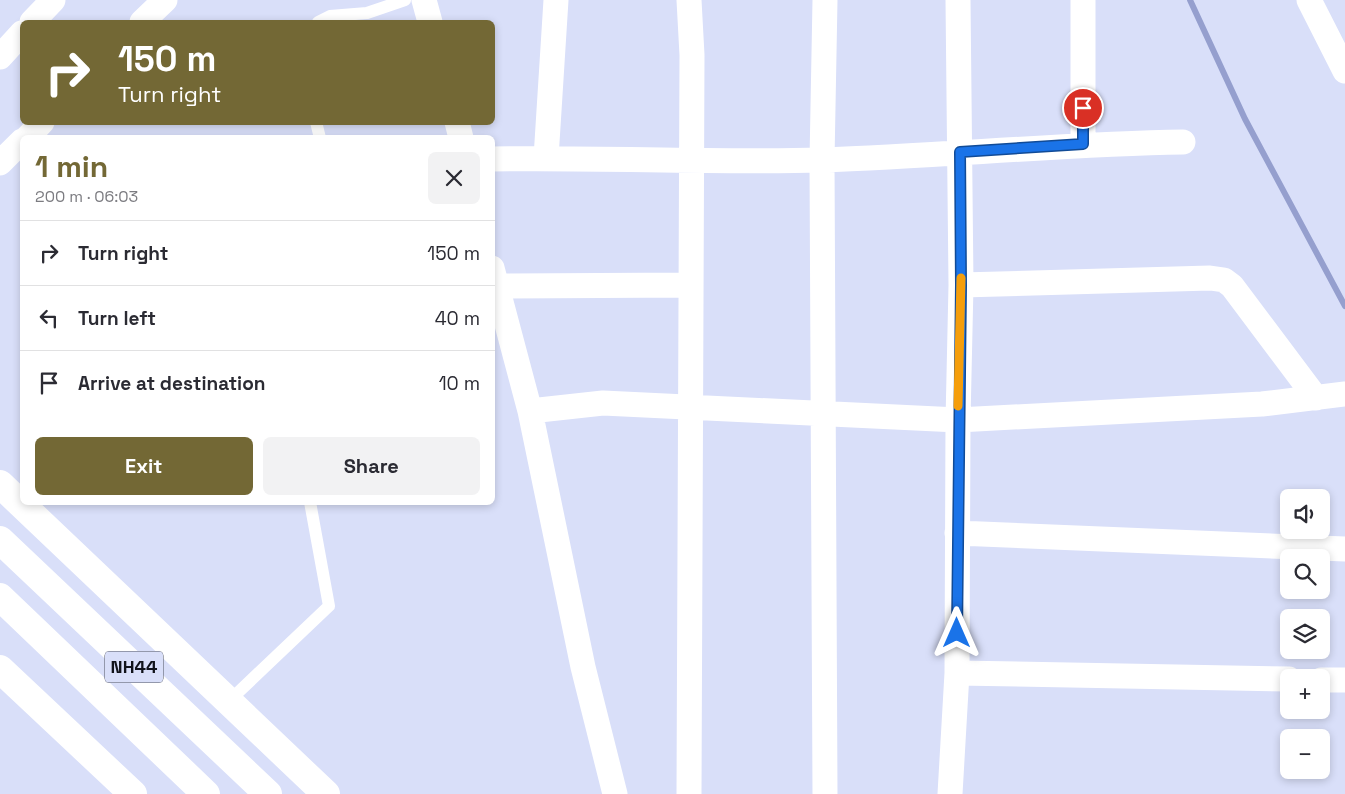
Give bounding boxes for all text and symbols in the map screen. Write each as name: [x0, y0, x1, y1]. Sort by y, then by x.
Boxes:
text: 150 m: [118, 37, 216, 81]
icon: right: [35, 40, 100, 105]
text: Turn right: [118, 80, 221, 108]
pin: [1062, 87, 1104, 129]
icon: arrive: [1069, 94, 1097, 122]
text: 1 min: [35, 147, 108, 186]
button: close: [428, 152, 480, 204]
text: 200 m · 06:03: [35, 186, 138, 207]
icon: right: [35, 239, 63, 267]
text: Turn right: [78, 241, 168, 266]
text: 150 m: [427, 241, 480, 266]
icon: left: [35, 304, 63, 332]
text: Turn left: [78, 306, 156, 331]
text: 40 m: [435, 306, 480, 331]
icon: arrive: [35, 369, 63, 397]
text: Arrive at destination: [78, 371, 266, 396]
text: 10 m: [439, 371, 480, 396]
button: Exit: [35, 437, 253, 495]
button: Share: [263, 437, 480, 495]
map controls: [1280, 489, 1330, 779]
button: sound: [1280, 489, 1330, 539]
button: search: [1280, 549, 1330, 599]
position arrow: [930, 606, 982, 658]
button: layers: [1280, 609, 1330, 659]
road number: NH44: [105, 652, 163, 682]
button: +: [1280, 669, 1330, 719]
button: −: [1280, 729, 1330, 779]

